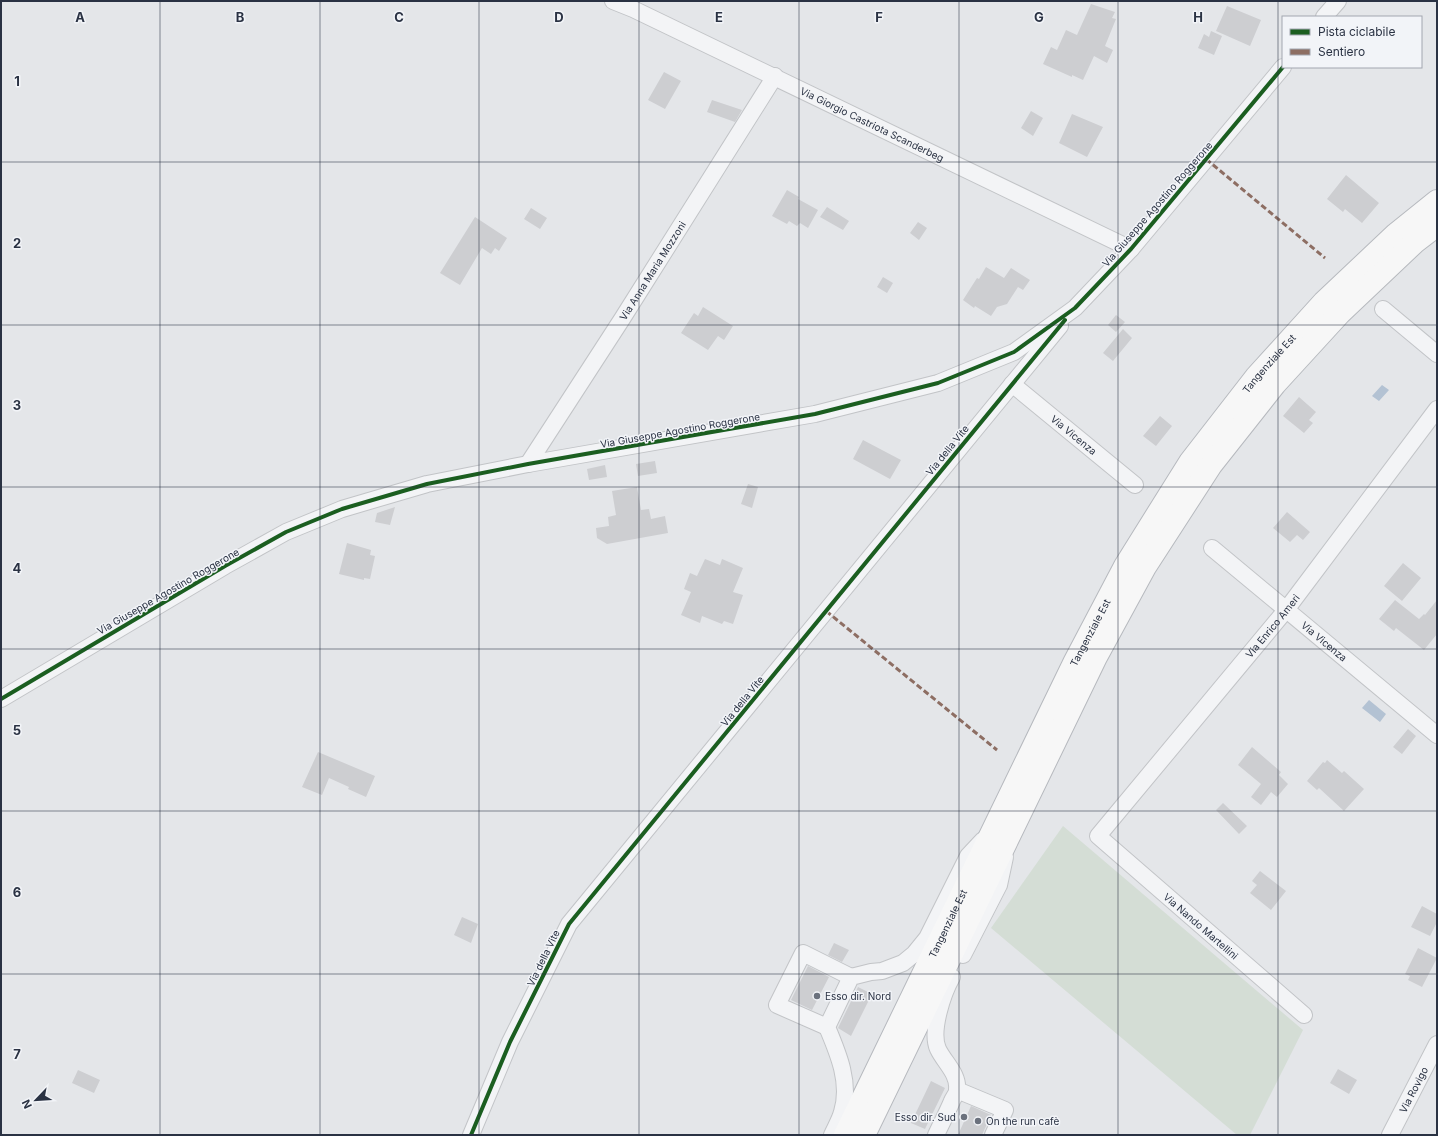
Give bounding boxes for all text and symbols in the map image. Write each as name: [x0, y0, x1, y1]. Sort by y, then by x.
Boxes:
text: A: [75, 9, 85, 25]
text: B: [236, 9, 245, 25]
text: C: [394, 9, 404, 25]
text: D: [554, 9, 564, 25]
text: E: [715, 9, 723, 25]
text: F: [875, 9, 883, 25]
text: G: [1034, 9, 1044, 25]
text: H: [1193, 9, 1203, 25]
legend: [1282, 16, 1422, 68]
text: Pista ciclabile: [1318, 24, 1395, 39]
text: Sentiero: [1318, 44, 1365, 59]
text: 1: [14, 73, 20, 89]
street label: Via Giorgio Castriota Scanderbeg: [798, 85, 946, 164]
street label: Via Giuseppe Agostino Roggerone: [1099, 139, 1215, 269]
street label: Via Anna Maria Mozzoni: [617, 219, 688, 322]
text: 2: [13, 235, 21, 251]
street label: Tangenziale Est: [1240, 331, 1298, 395]
text: 3: [13, 397, 21, 413]
street label: Via Giuseppe Agostino Roggerone: [599, 410, 761, 450]
street label: Via Vicenza: [1048, 412, 1099, 457]
street label: Via della Vite: [923, 422, 971, 478]
street label: Via Giuseppe Agostino Roggerone: [95, 545, 241, 637]
text: 4: [13, 560, 22, 576]
street label: Via Enrico Ameri: [1243, 592, 1302, 660]
street label: Tangenziale Est: [1067, 596, 1113, 668]
street label: Via Vicenza: [1299, 619, 1350, 664]
street label: Via della Vite: [718, 673, 766, 729]
text: 5: [13, 722, 21, 738]
text: 6: [13, 884, 21, 900]
street label: Tangenziale Est: [926, 887, 970, 960]
street label: Via Nando Martellini: [1161, 890, 1241, 962]
street label: Via della Vite: [524, 928, 562, 988]
place label: Esso dir. Nord: [825, 990, 891, 1002]
marker: Esso dir. Nord: [812, 991, 822, 1001]
text: 7: [13, 1046, 21, 1062]
street label: Via Rovigo: [1397, 1065, 1430, 1115]
north arrow: [16, 1080, 56, 1120]
text: N: [19, 1097, 35, 1111]
place label: Esso dir. Sud: [895, 1111, 956, 1123]
marker: Esso dir. Sud: [959, 1112, 969, 1122]
place label: On the run cafè: [986, 1115, 1059, 1127]
marker: On the run cafè: [973, 1116, 983, 1126]

